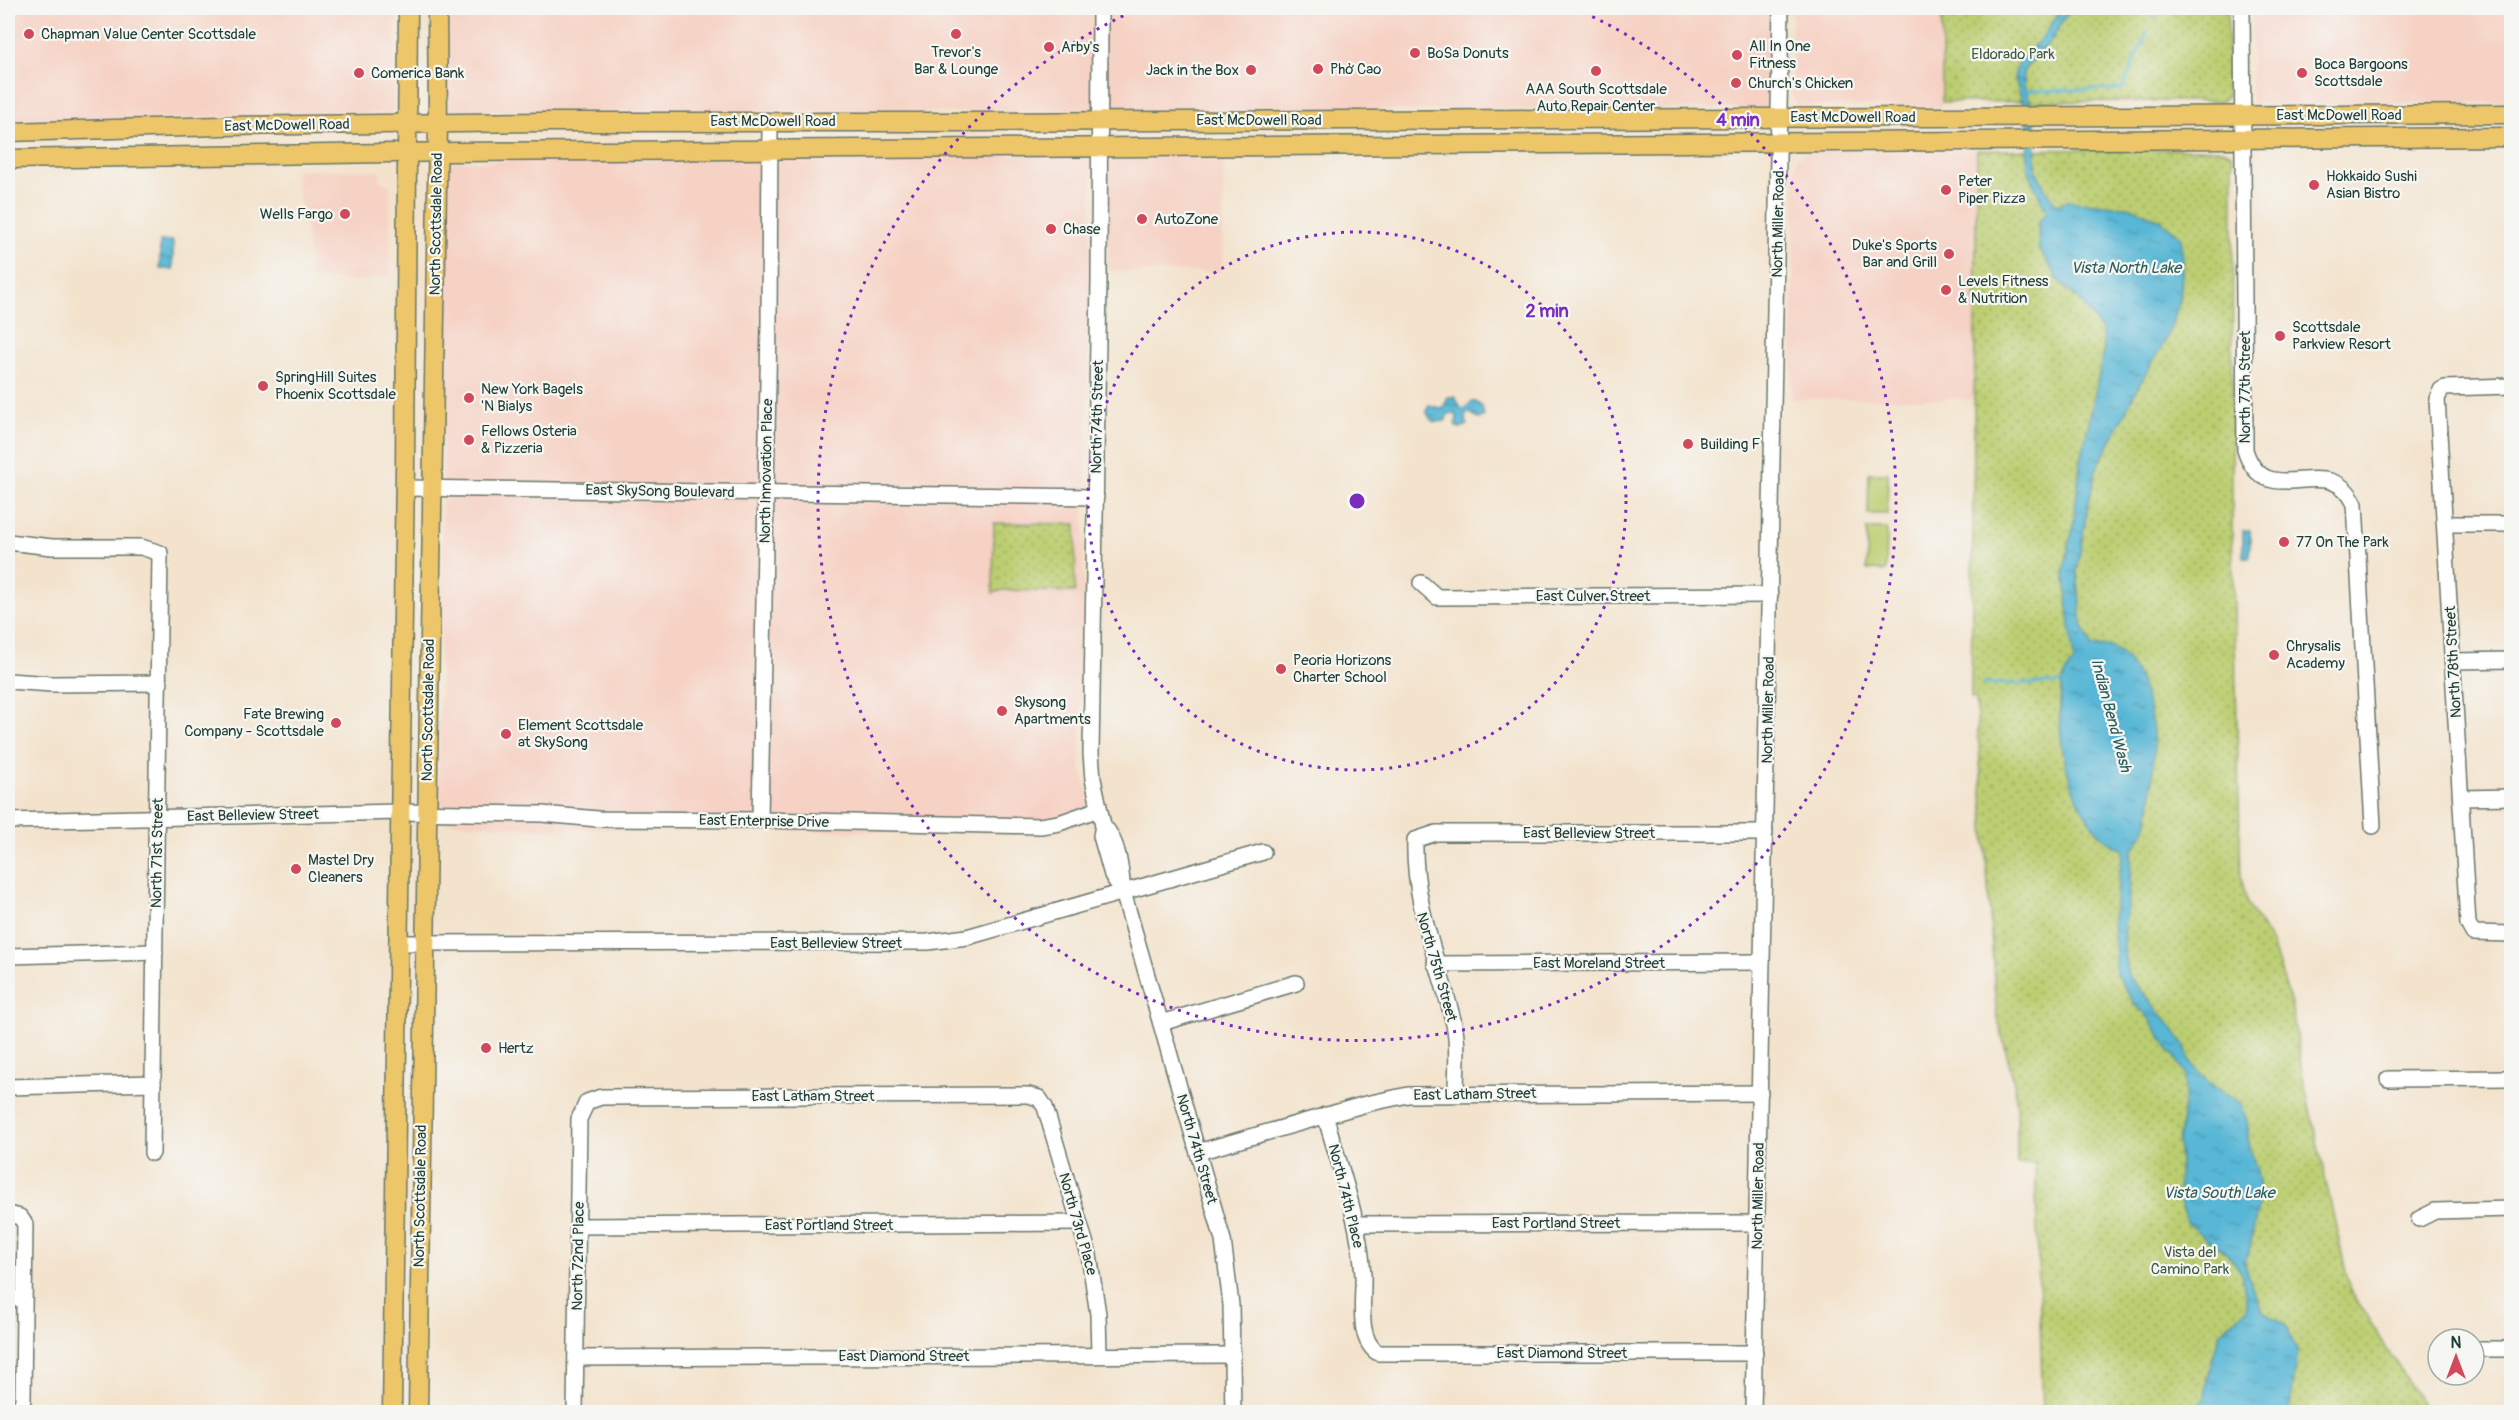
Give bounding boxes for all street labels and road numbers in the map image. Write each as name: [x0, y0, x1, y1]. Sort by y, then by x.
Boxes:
street label: East McDowell Road: [2276, 106, 2402, 125]
street label: East McDowell Road: [1790, 108, 1916, 127]
street label: East McDowell Road: [1196, 111, 1322, 130]
street label: East McDowell Road: [710, 112, 836, 131]
street label: East McDowell Road: [224, 115, 350, 136]
street label: North Scottsdale Road: [426, 152, 447, 296]
street label: North Miller Road: [1768, 170, 1789, 278]
street label: North 77th Street: [2236, 330, 2255, 443]
street label: North 74th Street: [1087, 359, 1108, 474]
street label: North Innovation Place: [756, 398, 777, 544]
street label: East SkySong Boulevard: [585, 481, 735, 502]
street label: East Culver Street: [1536, 587, 1651, 606]
street label: North 78th Street: [2441, 604, 2466, 719]
street label: North Scottsdale Road: [418, 638, 439, 782]
street label: North Miller Road: [1758, 656, 1779, 764]
street label: North 71st Street: [147, 797, 168, 908]
street label: East Belleview Street: [187, 805, 320, 826]
street label: East Enterprise Drive: [699, 811, 830, 832]
street label: East Belleview Street: [1523, 824, 1656, 843]
street label: North 75th Street: [1412, 910, 1461, 1025]
street label: East Belleview Street: [770, 934, 903, 953]
street label: East Moreland Street: [1533, 954, 1666, 973]
street label: East Latham Street: [1413, 1084, 1538, 1105]
street label: East Latham Street: [751, 1087, 875, 1106]
street label: North 74th Street: [1172, 1092, 1222, 1207]
street label: North Scottsdale Road: [410, 1124, 431, 1268]
street label: North 74th Place: [1323, 1142, 1368, 1251]
street label: North Miller Road: [1748, 1142, 1769, 1250]
street label: North 73rd Place: [1054, 1171, 1101, 1278]
street label: North 72nd Place: [568, 1201, 589, 1311]
street label: East Portland Street: [1492, 1214, 1621, 1233]
street label: East Portland Street: [765, 1216, 894, 1235]
street label: East Diamond Street: [1497, 1344, 1628, 1363]
street label: East Diamond Street: [839, 1347, 970, 1366]

